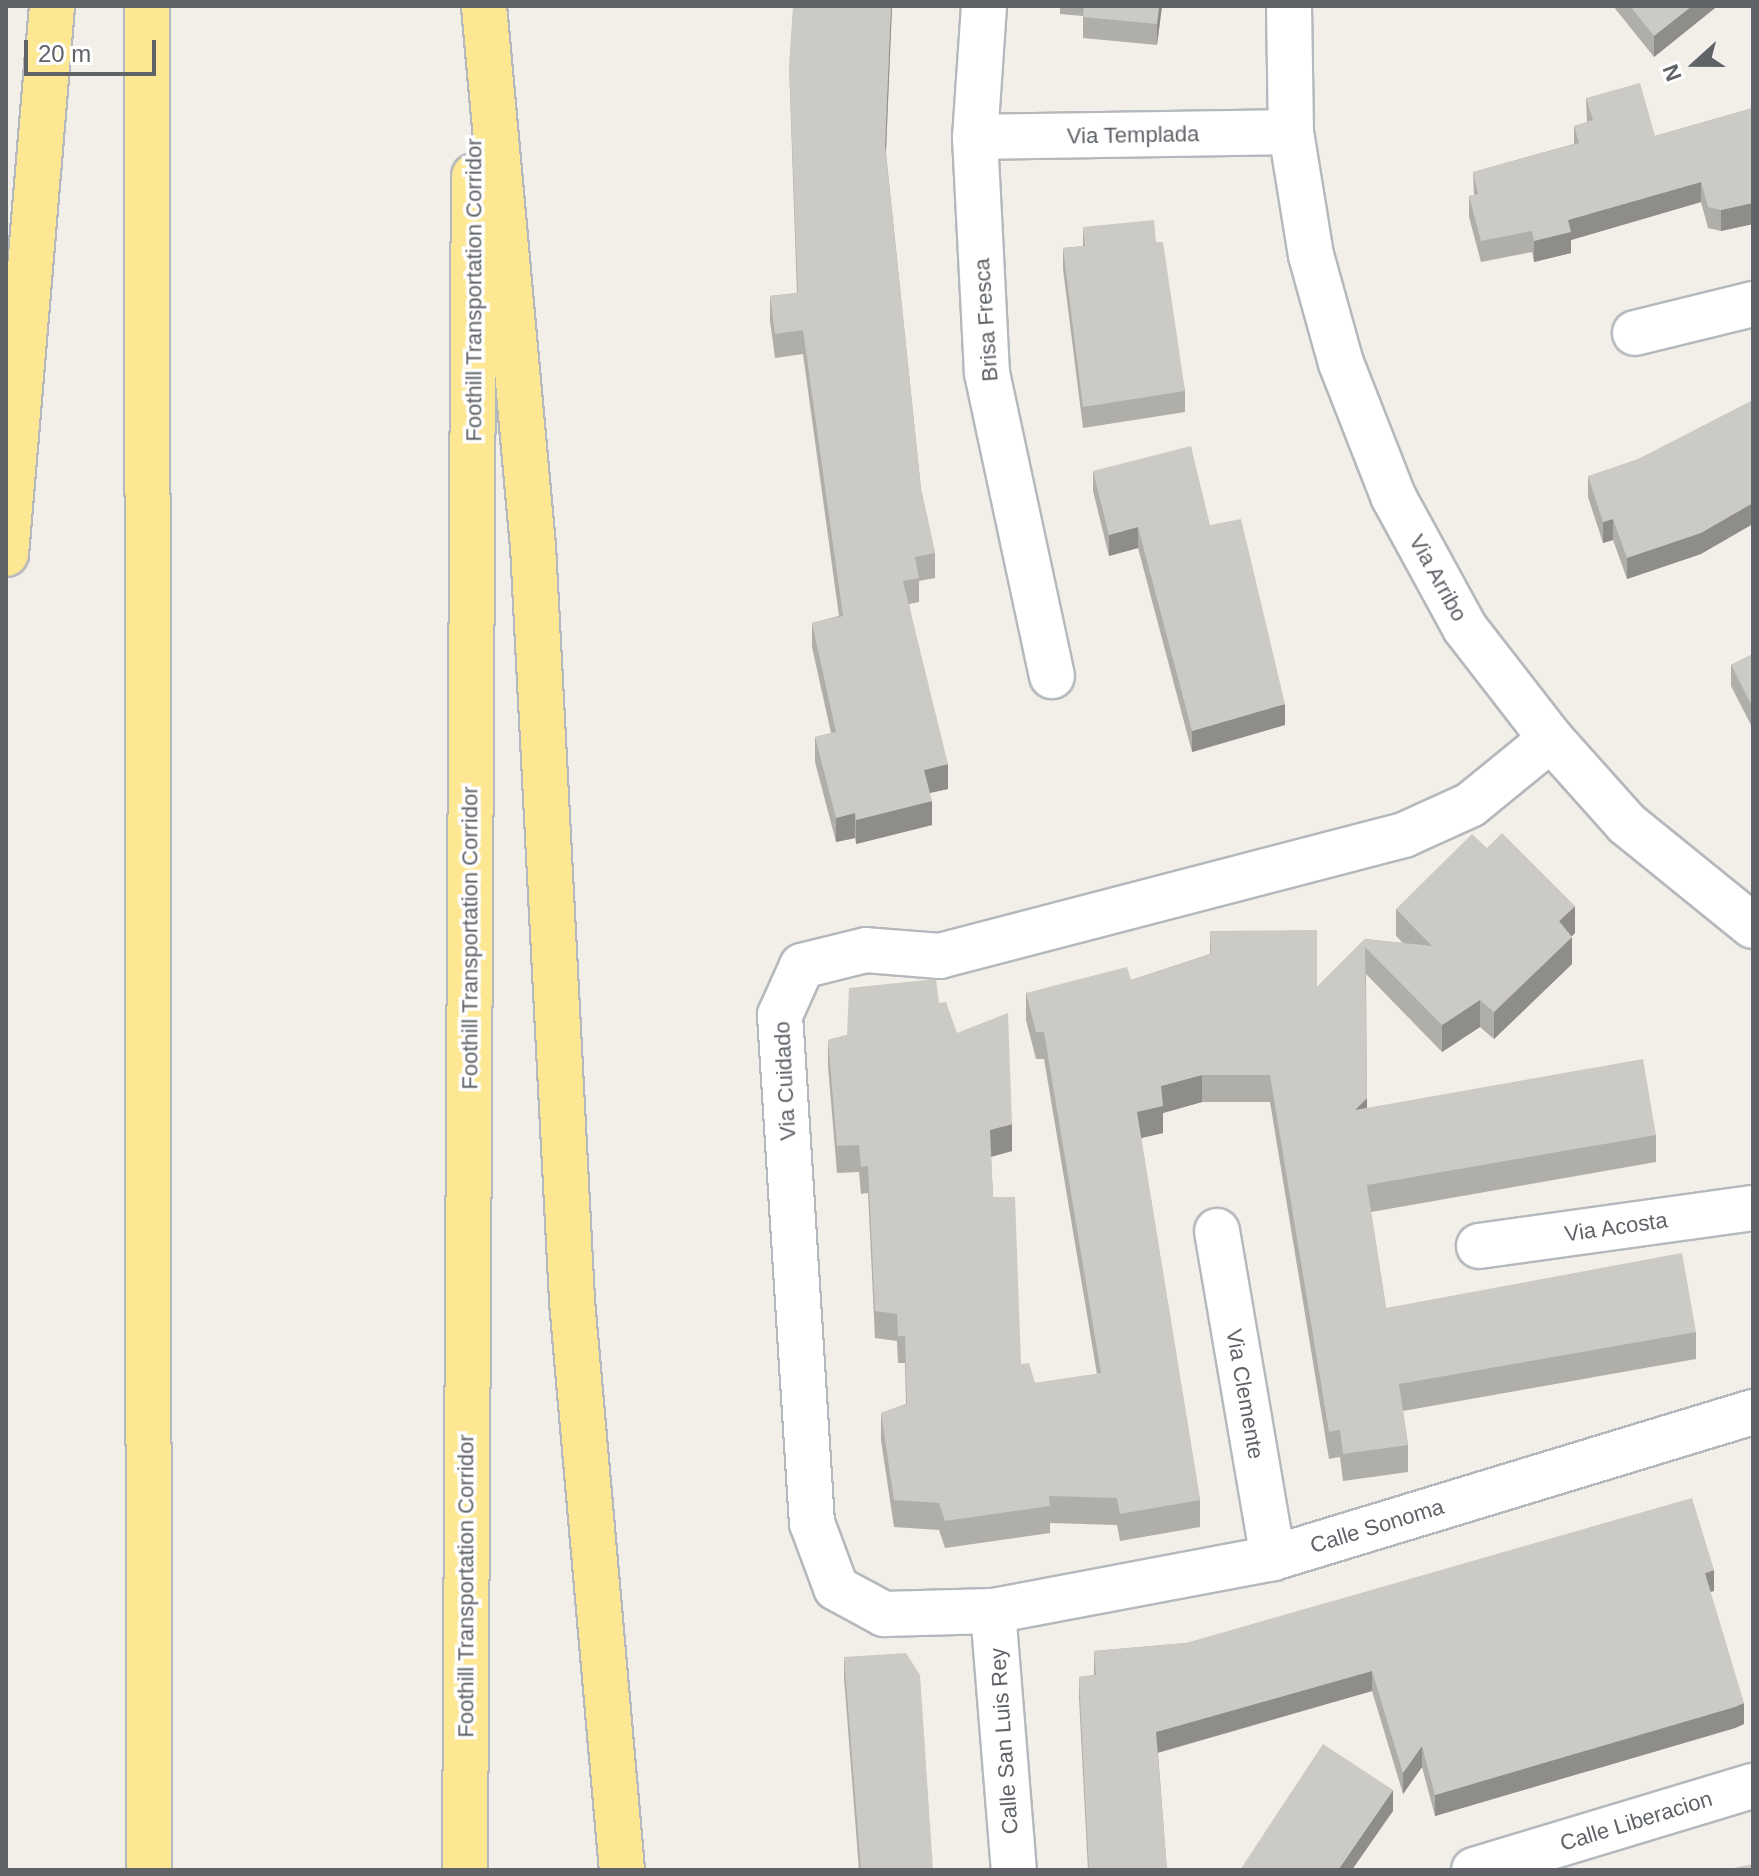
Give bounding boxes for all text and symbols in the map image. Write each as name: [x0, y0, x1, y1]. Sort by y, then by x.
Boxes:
scale bar: [28, 24, 160, 74]
north arrow: [1655, 24, 1735, 104]
text: 20 m: [38, 40, 91, 67]
text: N: [1658, 61, 1687, 85]
street label: Via Templada: [1066, 121, 1200, 149]
street label: Foothill Transportation Corridor: [461, 138, 487, 442]
street label: Brisa Fresca: [969, 257, 1003, 383]
street label: Via Arribo: [1403, 530, 1473, 626]
street label: Foothill Transportation Corridor: [457, 786, 483, 1090]
street label: Via Cuidado: [769, 1021, 801, 1141]
street label: Via Acosta: [1562, 1207, 1670, 1247]
street label: Via Clemente: [1221, 1327, 1269, 1461]
street label: Foothill Transportation Corridor: [453, 1434, 479, 1738]
street label: Calle Sonoma: [1307, 1493, 1447, 1559]
street label: Calle San Luis Rey: [984, 1647, 1024, 1835]
street label: Calle Liberacion: [1557, 1785, 1715, 1857]

